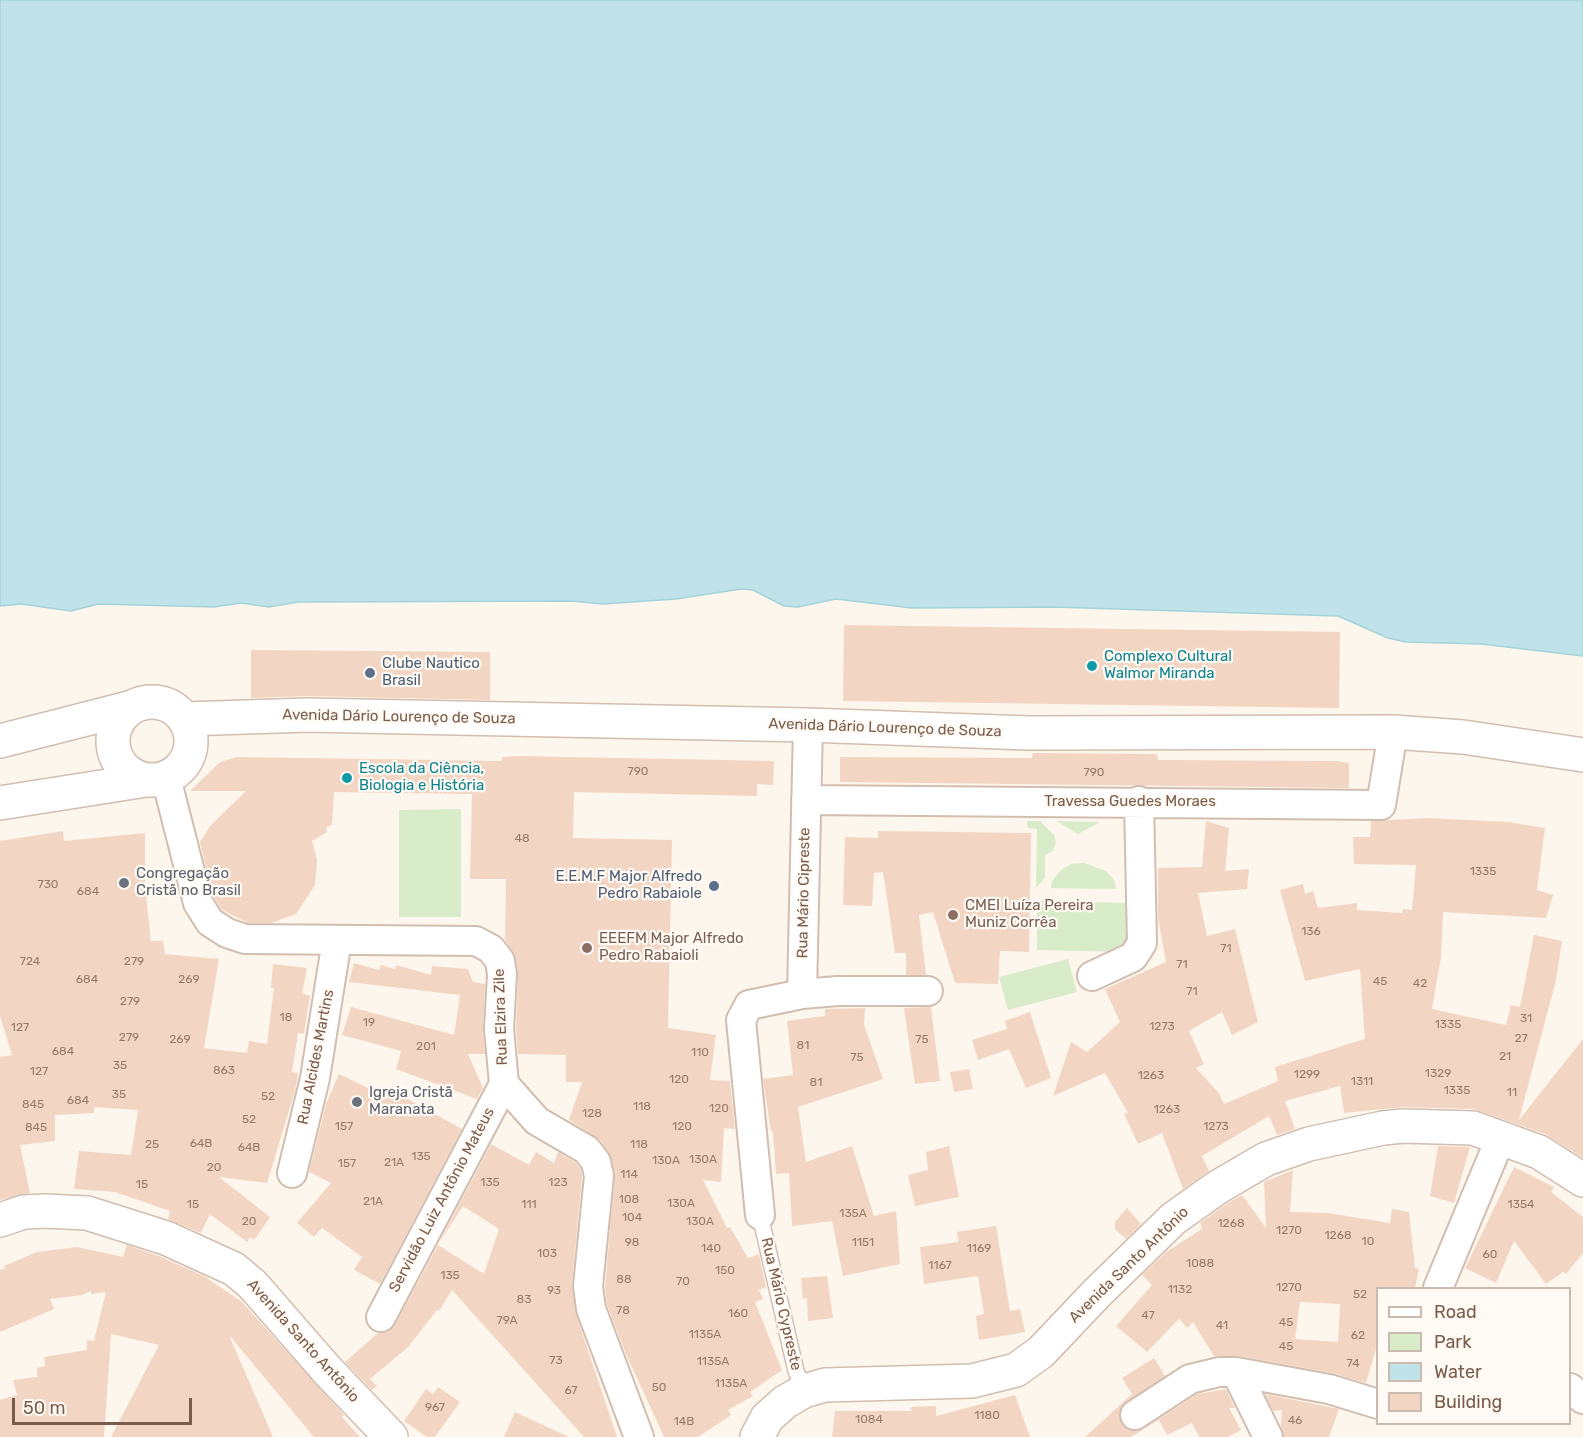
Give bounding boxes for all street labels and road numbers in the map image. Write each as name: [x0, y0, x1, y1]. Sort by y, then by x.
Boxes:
street label: Avenida Dário Lourenço de Souza: [282, 706, 516, 728]
street label: Avenida Dário Lourenço de Souza: [768, 715, 1002, 741]
street label: Travessa Guedes Moraes: [1044, 793, 1216, 811]
street label: Rua Mário Cipreste: [794, 827, 814, 959]
street label: Rua Elzira Zile: [490, 968, 512, 1066]
street label: Rua Alcides Martins: [294, 988, 338, 1126]
street label: Servidão Luiz Antônio Mateus: [386, 1105, 498, 1295]
street label: Avenida Santo Antônio: [1065, 1203, 1193, 1327]
street label: Rua Mário Cypreste: [757, 1236, 805, 1372]
street label: Avenida Santo Antônio: [243, 1276, 363, 1406]

